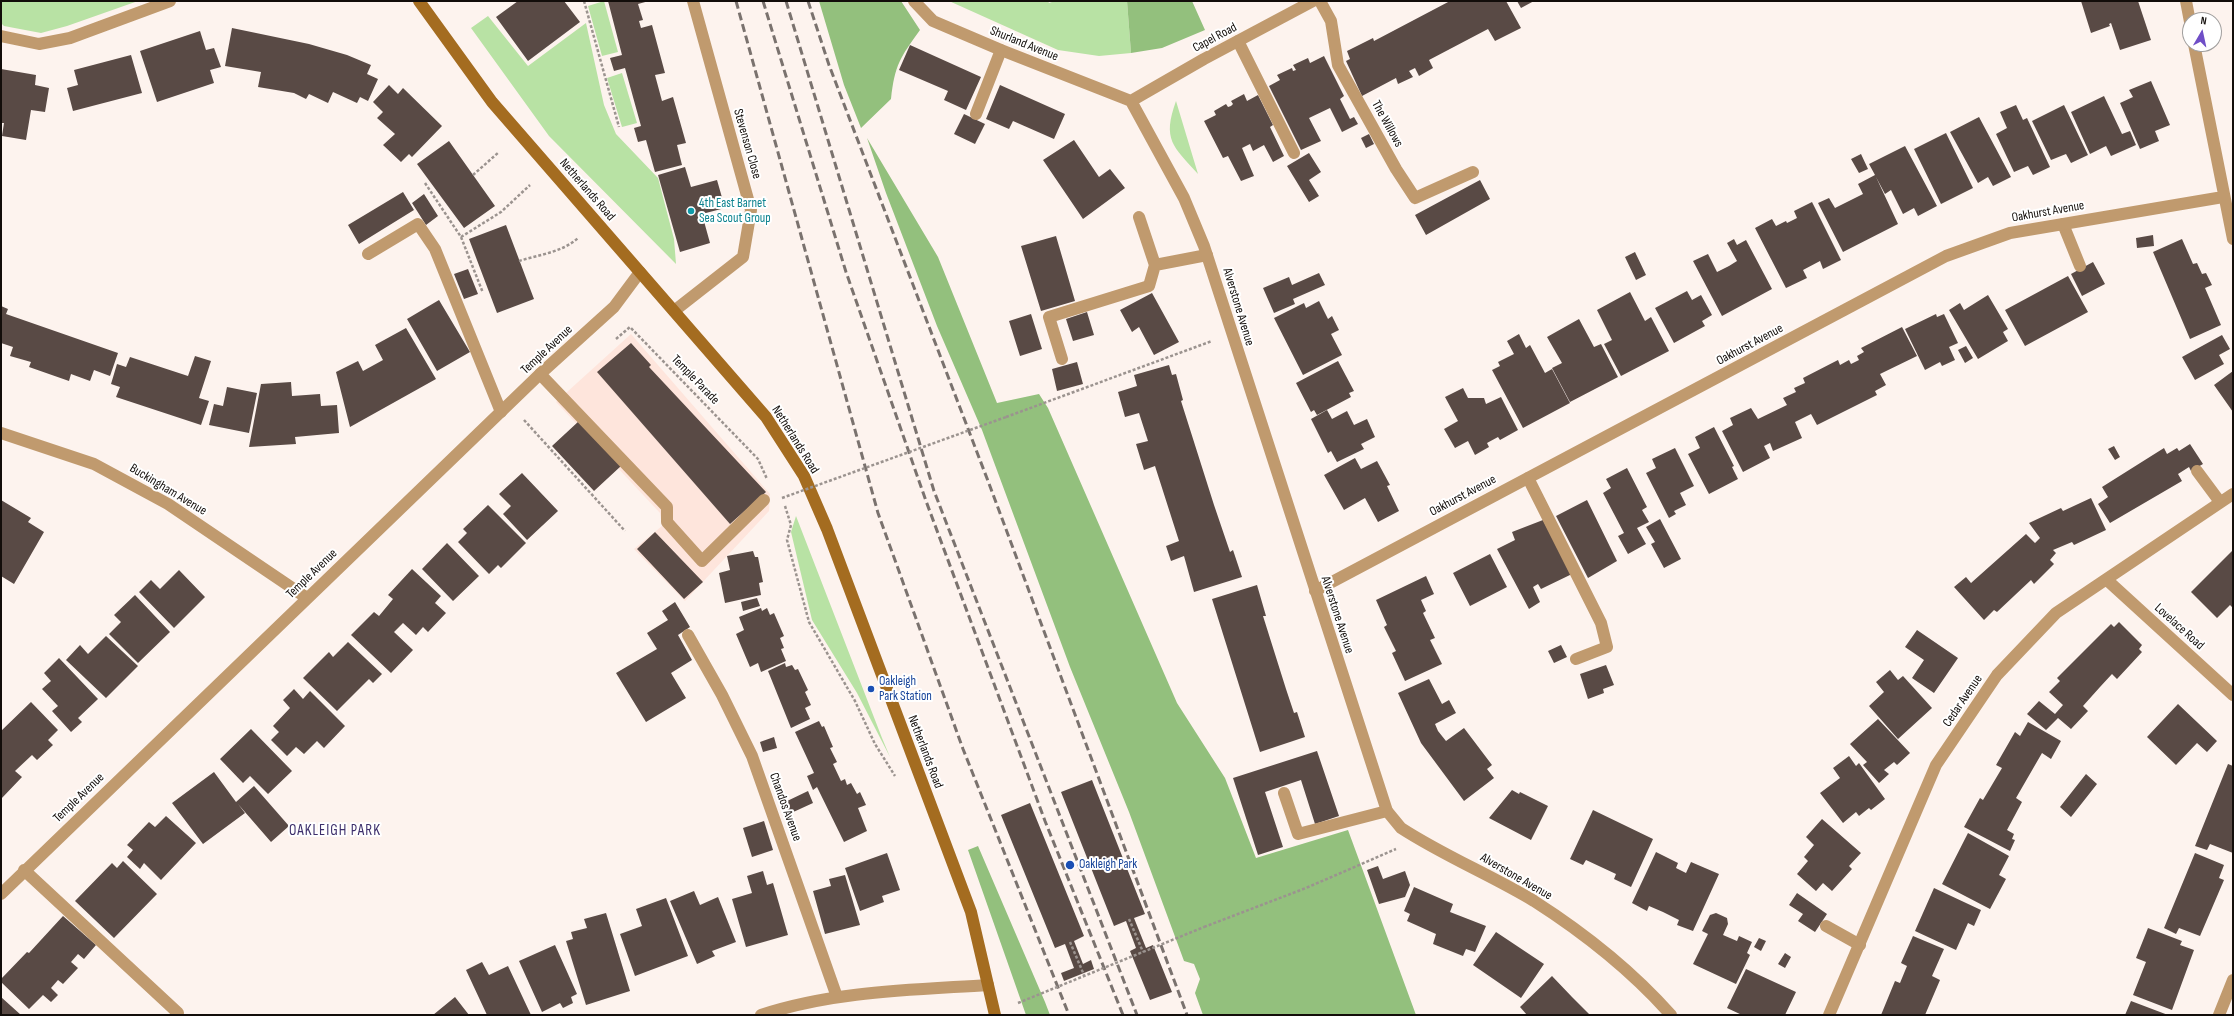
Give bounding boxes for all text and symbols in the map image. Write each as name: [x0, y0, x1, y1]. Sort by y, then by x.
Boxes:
north arrow: [2182, 12, 2222, 52]
text: N: [2200, 14, 2208, 28]
street label: Capel Road: [1190, 20, 1240, 56]
street label: Shurland Avenue: [987, 23, 1061, 65]
street label: The Willows: [1368, 98, 1406, 150]
street label: Stevenson Close: [730, 107, 764, 181]
street label: Netherlands Road: [556, 156, 618, 224]
place label: 4th East Barnet Sea Scout Group: [699, 196, 771, 227]
street label: Oakhurst Avenue: [2011, 198, 2085, 226]
marker: 4th East Barnet Sea Scout Group: [686, 206, 696, 216]
street label: Alverstone Avenue: [1219, 266, 1257, 348]
street label: Oakhurst Avenue: [1714, 321, 1786, 369]
street label: Temple Avenue: [518, 322, 576, 378]
street label: Temple Parade: [668, 352, 722, 408]
street label: Netherlands Road: [768, 403, 822, 477]
street label: Buckingham Avenue: [127, 461, 209, 519]
street label: Oakhurst Avenue: [1427, 472, 1499, 520]
street label: Temple Avenue: [283, 546, 341, 602]
street label: Alverstone Avenue: [1317, 574, 1357, 656]
street label: Lovelace Road: [2151, 601, 2207, 653]
street label: Cedar Avenue: [1940, 672, 1986, 730]
place label: Oakleigh Park Station: [879, 674, 932, 705]
marker: Oakleigh Park Station: [866, 684, 876, 694]
street label: Netherlands Road: [904, 713, 946, 791]
street label: Temple Avenue: [50, 770, 108, 826]
street label: Chandos Avenue: [765, 771, 805, 843]
district label: OAKLEIGH PARK: [289, 822, 381, 840]
street label: Alverstone Avenue: [1477, 850, 1555, 904]
place label: Oakleigh Park: [1079, 857, 1137, 873]
marker: Oakleigh Park: [1064, 859, 1076, 871]

